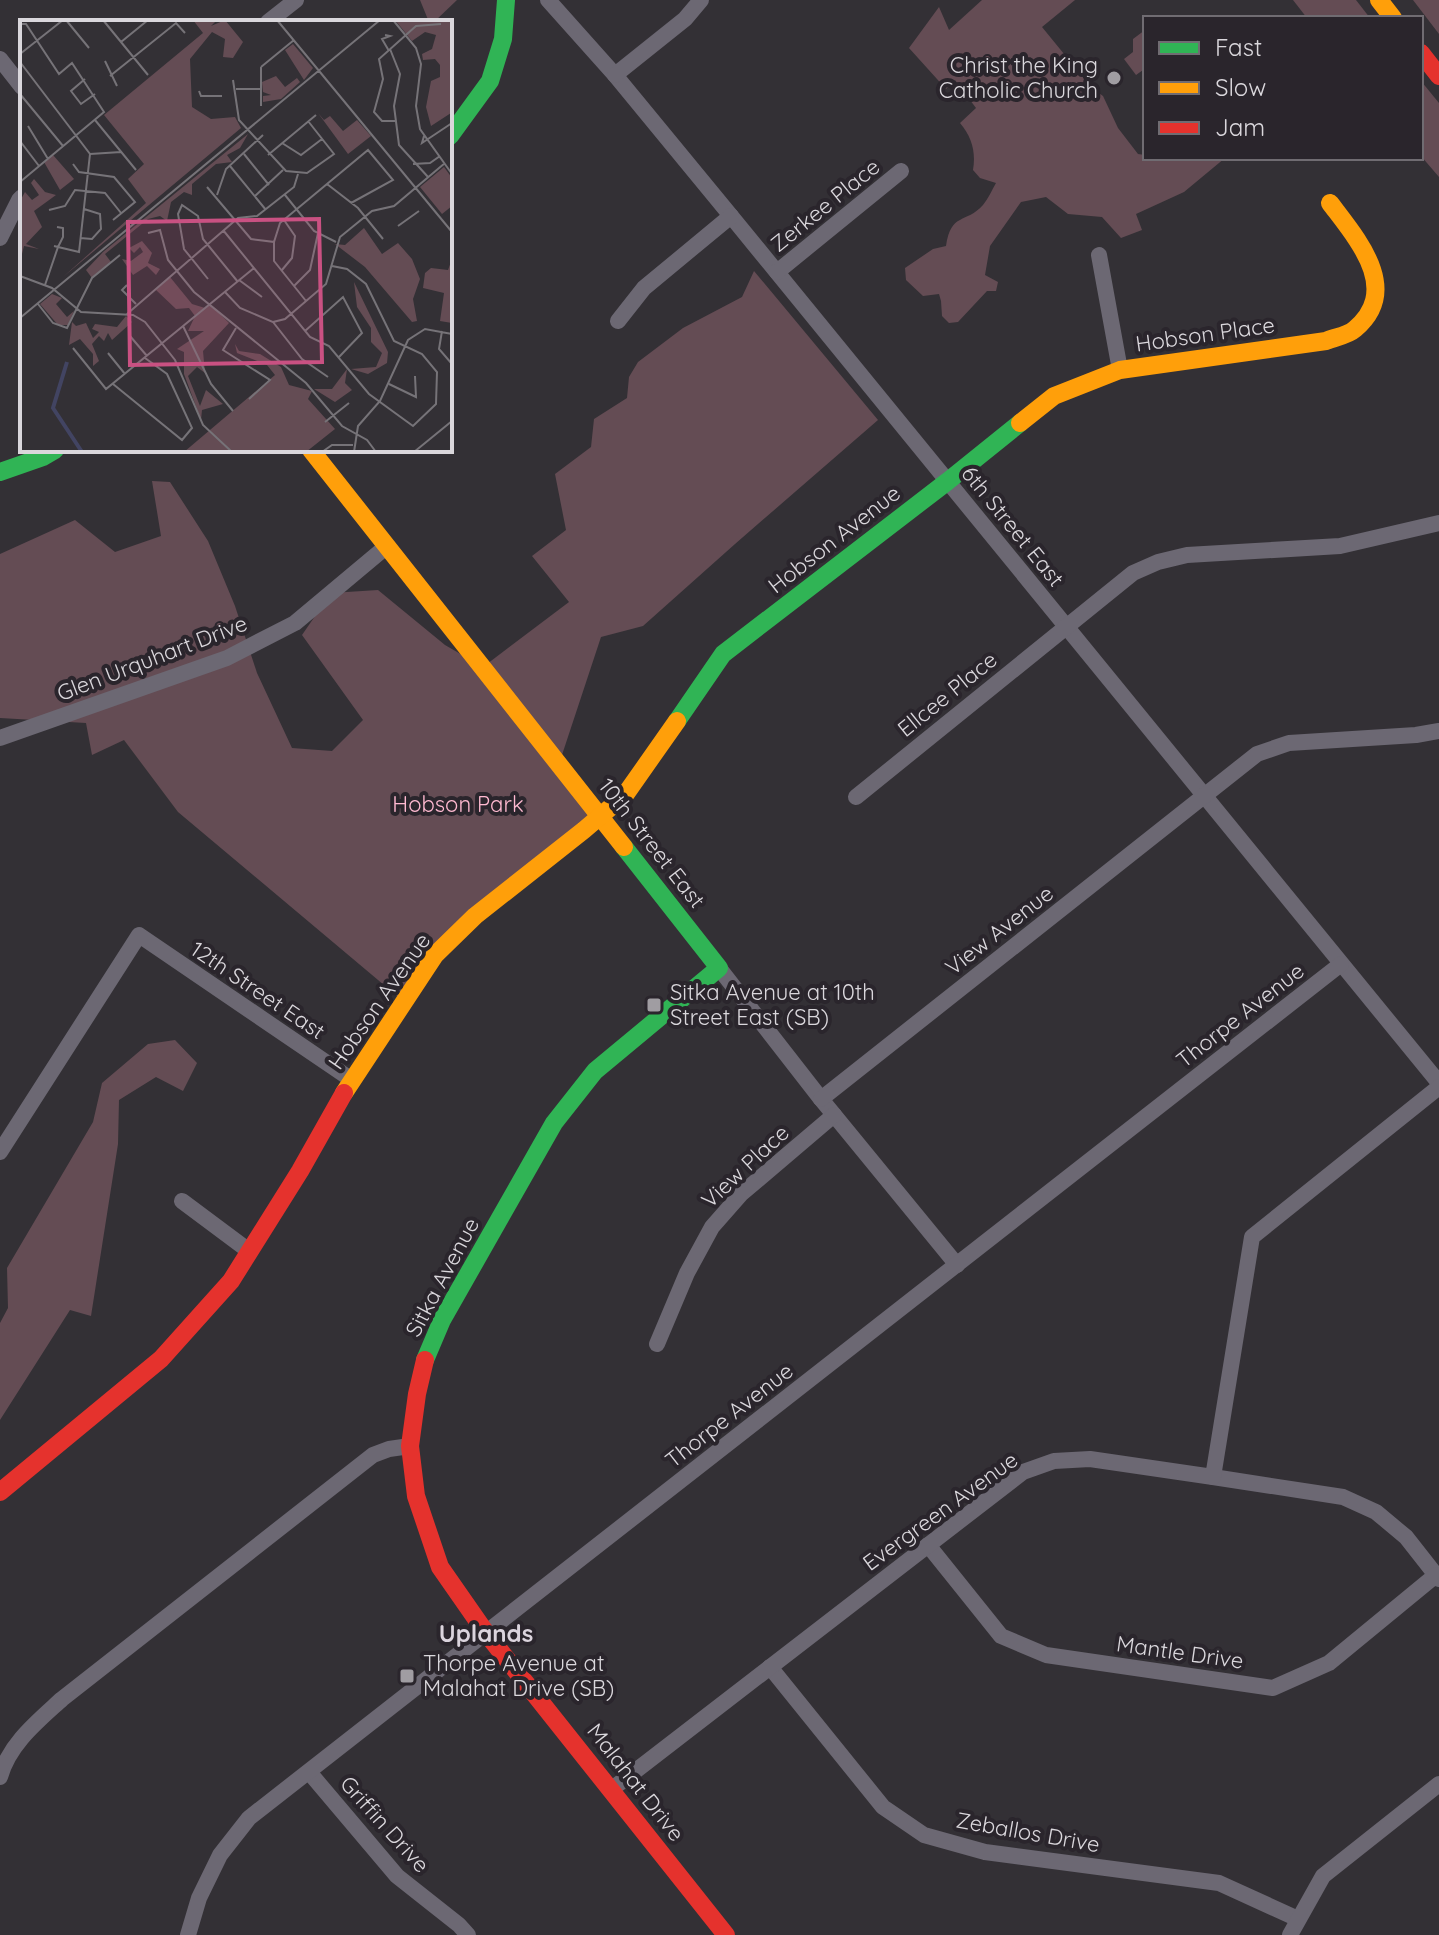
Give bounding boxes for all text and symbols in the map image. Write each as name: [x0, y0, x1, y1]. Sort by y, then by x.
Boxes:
legend: [1143, 16, 1423, 160]
inset map: [20, 20, 452, 452]
text: Fast: [1215, 32, 1262, 62]
place label: Christ the King Catholic Church: [939, 51, 1098, 104]
marker: Christ the King Catholic Church: [1105, 69, 1123, 87]
text: Slow: [1215, 72, 1266, 102]
text: Jam: [1215, 112, 1265, 142]
street label: Zerkee Place: [765, 152, 885, 258]
street label: Hobson Place: [1134, 310, 1276, 358]
street label: 6th Street East: [956, 460, 1070, 592]
street label: Hobson Avenue: [762, 479, 906, 599]
street label: Glen Urquhart Drive: [53, 609, 251, 707]
street label: Ellcee Place: [892, 645, 1002, 743]
street label: 10th Street East: [593, 773, 711, 913]
park label: Hobson Park: [392, 790, 524, 818]
street label: View Avenue: [939, 879, 1059, 981]
street label: Hobson Avenue: [322, 927, 436, 1075]
street label: 12th Street East: [185, 935, 331, 1045]
street label: Thorpe Avenue: [1170, 956, 1310, 1074]
place label: Sitka Avenue at 10th Street East (SB): [670, 978, 875, 1031]
marker: Sitka Avenue at 10th Street East (SB): [645, 996, 663, 1014]
street label: View Place: [695, 1118, 795, 1214]
street label: Sitka Avenue: [399, 1213, 485, 1341]
street label: Thorpe Avenue: [659, 1356, 799, 1474]
street label: Evergreen Avenue: [857, 1445, 1023, 1577]
district label: Uplands: [439, 1618, 533, 1648]
street label: Mantle Drive: [1115, 1629, 1245, 1675]
place label: Thorpe Avenue at Malahat Drive (SB): [423, 1649, 614, 1702]
marker: Thorpe Avenue at Malahat Drive (SB): [398, 1667, 416, 1685]
street label: Malahat Drive: [581, 1717, 691, 1847]
street label: Griffin Drive: [334, 1770, 436, 1878]
street label: Zeballos Drive: [954, 1806, 1102, 1858]

